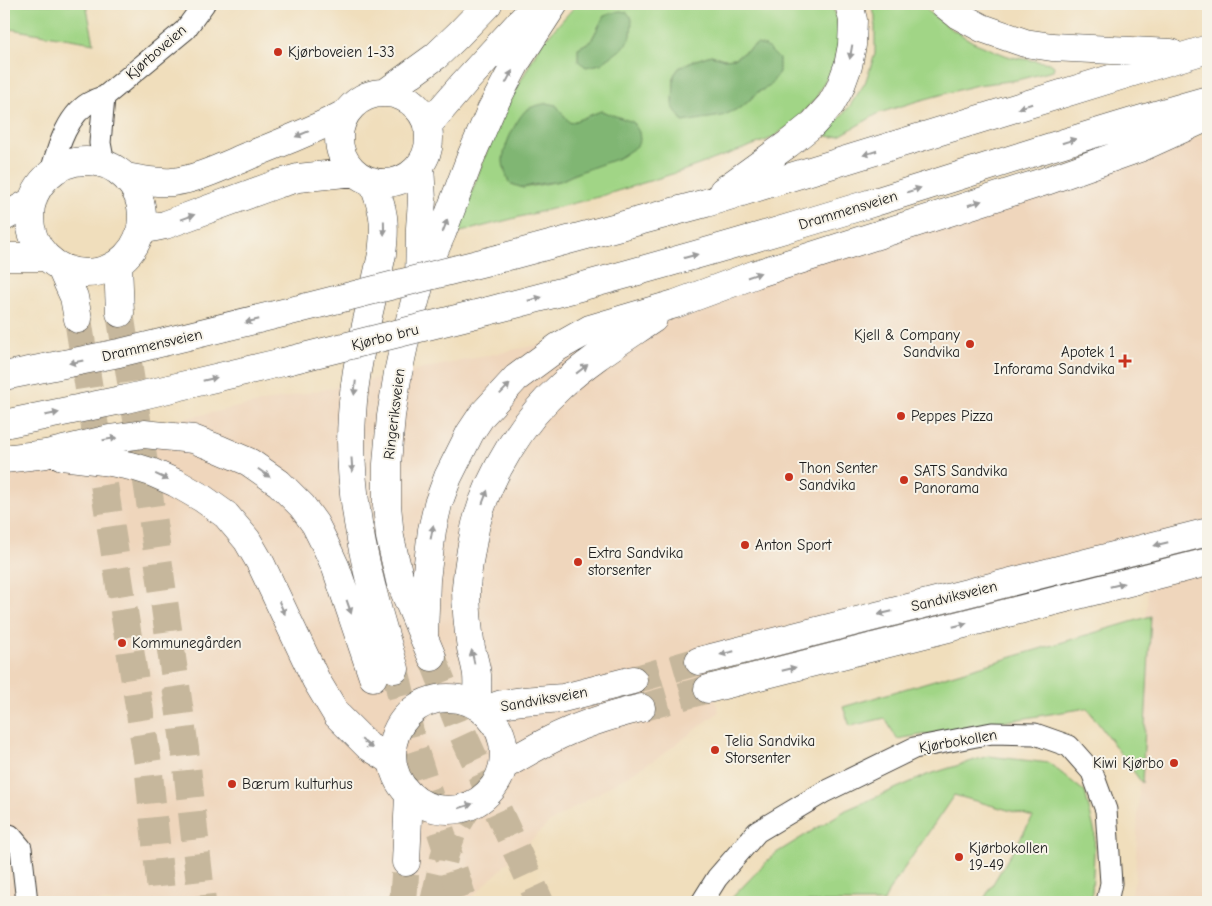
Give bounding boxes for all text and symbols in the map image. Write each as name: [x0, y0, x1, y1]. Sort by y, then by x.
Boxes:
street label: Kjørboveien: [122, 21, 190, 83]
place label: Kjørboveien 1-33: [288, 43, 395, 61]
one-way arrow: [846, 44, 854, 60]
marker: Kjørboveien 1-33: [272, 46, 284, 58]
one-way arrow: [505, 70, 513, 84]
one-way arrow: [1018, 102, 1033, 110]
one-way arrow: [295, 131, 310, 138]
one-way arrow: [1062, 137, 1077, 145]
one-way arrow: [862, 150, 877, 158]
one-way arrow: [907, 185, 922, 193]
street label: Drammensveien: [796, 186, 900, 234]
one-way arrow: [967, 199, 982, 207]
one-way arrow: [181, 213, 196, 221]
one-way arrow: [441, 218, 449, 233]
one-way arrow: [380, 220, 388, 236]
one-way arrow: [684, 252, 699, 260]
one-way arrow: [746, 271, 761, 278]
one-way arrow: [527, 295, 542, 303]
one-way arrow: [244, 317, 259, 325]
street label: Kjørbo bru: [350, 320, 420, 354]
street label: Drammensveien: [100, 325, 204, 365]
place label: Kjell & Company Sandvika: [854, 326, 960, 361]
marker: Kjell & Company Sandvika: [964, 338, 976, 350]
place label: Apotek 1 Inforama Sandvika: [994, 343, 1115, 378]
marker: Apotek 1 Inforama Sandvika: [1119, 355, 1131, 367]
one-way arrow: [68, 358, 84, 366]
one-way arrow: [575, 363, 588, 374]
street label: Ringeriksveien: [379, 367, 409, 461]
one-way arrow: [203, 375, 218, 383]
one-way arrow: [351, 380, 359, 396]
one-way arrow: [499, 384, 511, 396]
place label: Peppes Pizza: [911, 407, 993, 425]
one-way arrow: [44, 410, 60, 418]
marker: Peppes Pizza: [895, 410, 907, 422]
one-way arrow: [103, 435, 119, 443]
one-way arrow: [348, 458, 356, 474]
place label: Thon Senter Sandvika: [799, 459, 878, 494]
place label: SATS Sandvika Panorama: [914, 462, 1008, 497]
one-way arrow: [257, 468, 271, 478]
marker: Thon Senter Sandvika: [783, 471, 795, 483]
one-way arrow: [155, 473, 169, 481]
marker: SATS Sandvika Panorama: [898, 474, 910, 486]
one-way arrow: [481, 489, 489, 504]
one-way arrow: [429, 523, 437, 539]
place label: Anton Sport: [755, 536, 832, 554]
marker: Anton Sport: [739, 539, 751, 551]
one-way arrow: [1153, 540, 1168, 548]
place label: Extra Sandvika storsenter: [588, 544, 683, 579]
marker: Extra Sandvika storsenter: [572, 556, 584, 568]
street label: Sandviksveien: [909, 577, 999, 615]
one-way arrow: [1110, 581, 1125, 589]
one-way arrow: [345, 600, 353, 615]
one-way arrow: [278, 601, 286, 615]
one-way arrow: [877, 610, 892, 618]
one-way arrow: [952, 621, 967, 629]
place label: Kommunegården: [132, 634, 242, 652]
marker: Kommunegården: [116, 637, 128, 649]
one-way arrow: [469, 649, 477, 664]
one-way arrow: [720, 649, 735, 657]
one-way arrow: [782, 664, 797, 672]
street label: Sandviksveien: [499, 682, 589, 716]
street label: Kjørbokollen: [918, 725, 998, 757]
place label: Telia Sandvika Storsenter: [725, 732, 815, 767]
one-way arrow: [360, 739, 373, 750]
marker: Telia Sandvika Storsenter: [709, 744, 721, 756]
place label: Kiwi Kjørbo: [1093, 754, 1164, 772]
marker: Kiwi Kjørbo: [1168, 757, 1180, 769]
place label: Bærum kulturhus: [242, 775, 353, 793]
marker: Bærum kulturhus: [226, 778, 238, 790]
one-way arrow: [459, 802, 474, 810]
place label: Kjørbokollen 19-49: [969, 839, 1048, 874]
marker: Kjørbokollen 19-49: [953, 851, 965, 863]

